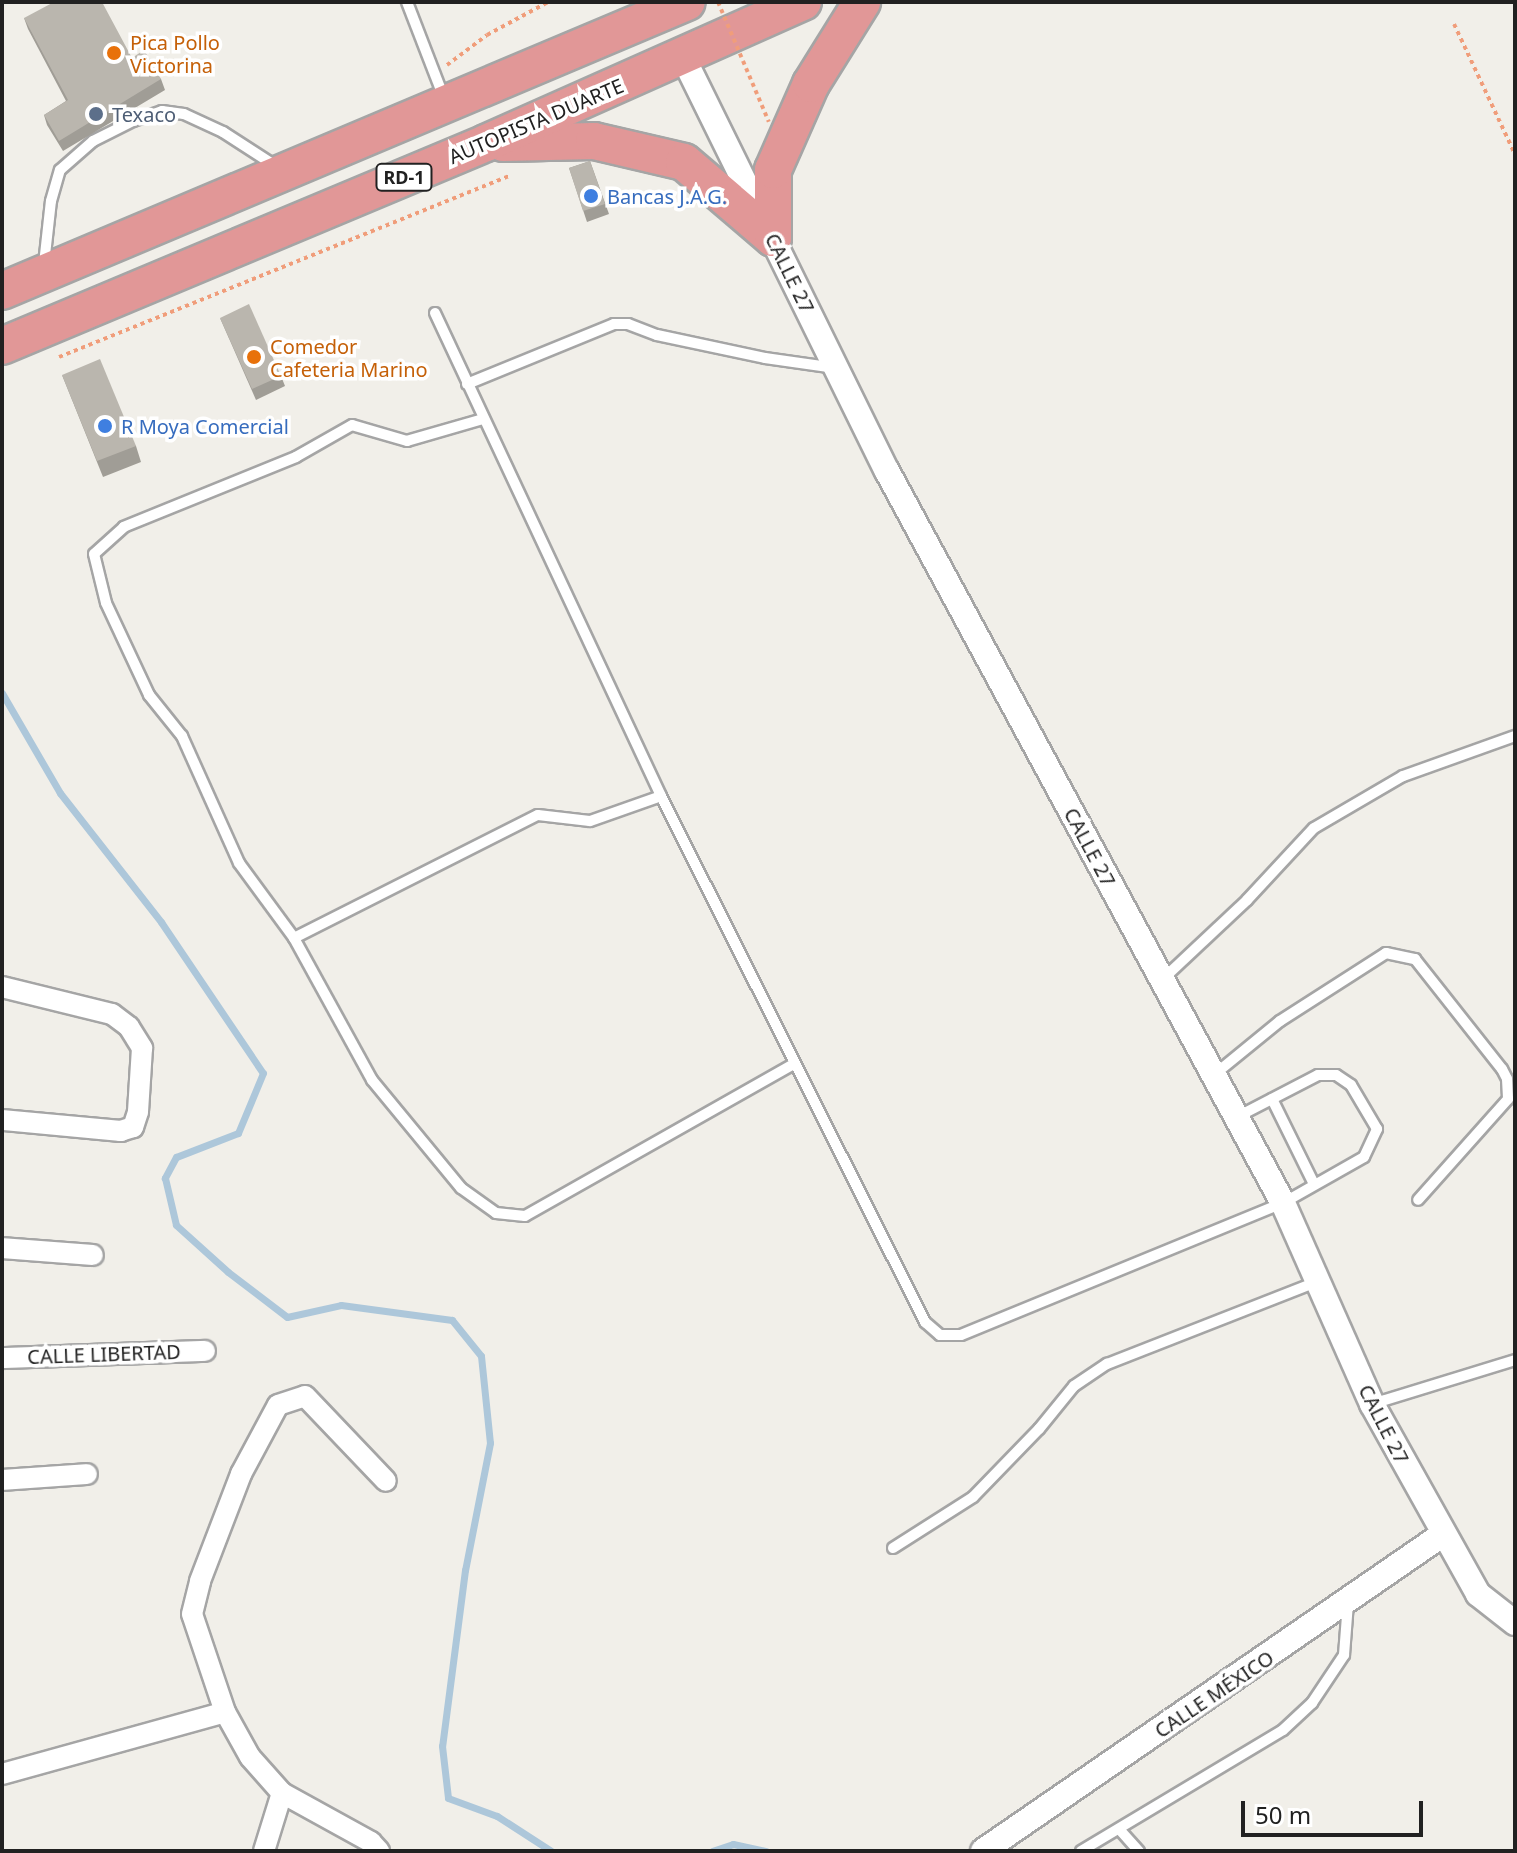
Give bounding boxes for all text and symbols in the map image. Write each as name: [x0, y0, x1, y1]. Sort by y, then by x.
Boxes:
place label: Pica Pollo Victorina: [130, 30, 220, 77]
marker: Pica Pollo Victorina: [105, 44, 123, 62]
street label: AUTOPISTA DUARTE: [445, 73, 627, 169]
place label: Texaco: [112, 102, 176, 126]
marker: Texaco: [87, 105, 105, 123]
road number: RD-1: [374, 163, 434, 191]
place label: Bancas J.A.G.: [607, 184, 727, 208]
marker: Bancas J.A.G.: [582, 187, 600, 205]
street label: CALLE 27: [760, 229, 820, 317]
place label: Comedor Cafeteria Marino: [270, 334, 428, 381]
marker: Comedor Cafeteria Marino: [245, 348, 263, 366]
place label: R Moya Comercial: [121, 414, 289, 438]
marker: R Moya Comercial: [96, 417, 114, 435]
street label: CALLE 27: [1059, 804, 1121, 890]
street label: CALLE LIBERTAD: [27, 1339, 181, 1369]
street label: CALLE 27: [1354, 1380, 1414, 1468]
street label: CALLE MÉXICO: [1150, 1645, 1278, 1743]
scale bar: [1245, 1785, 1427, 1835]
text: 50 m: [1255, 1798, 1311, 1831]

